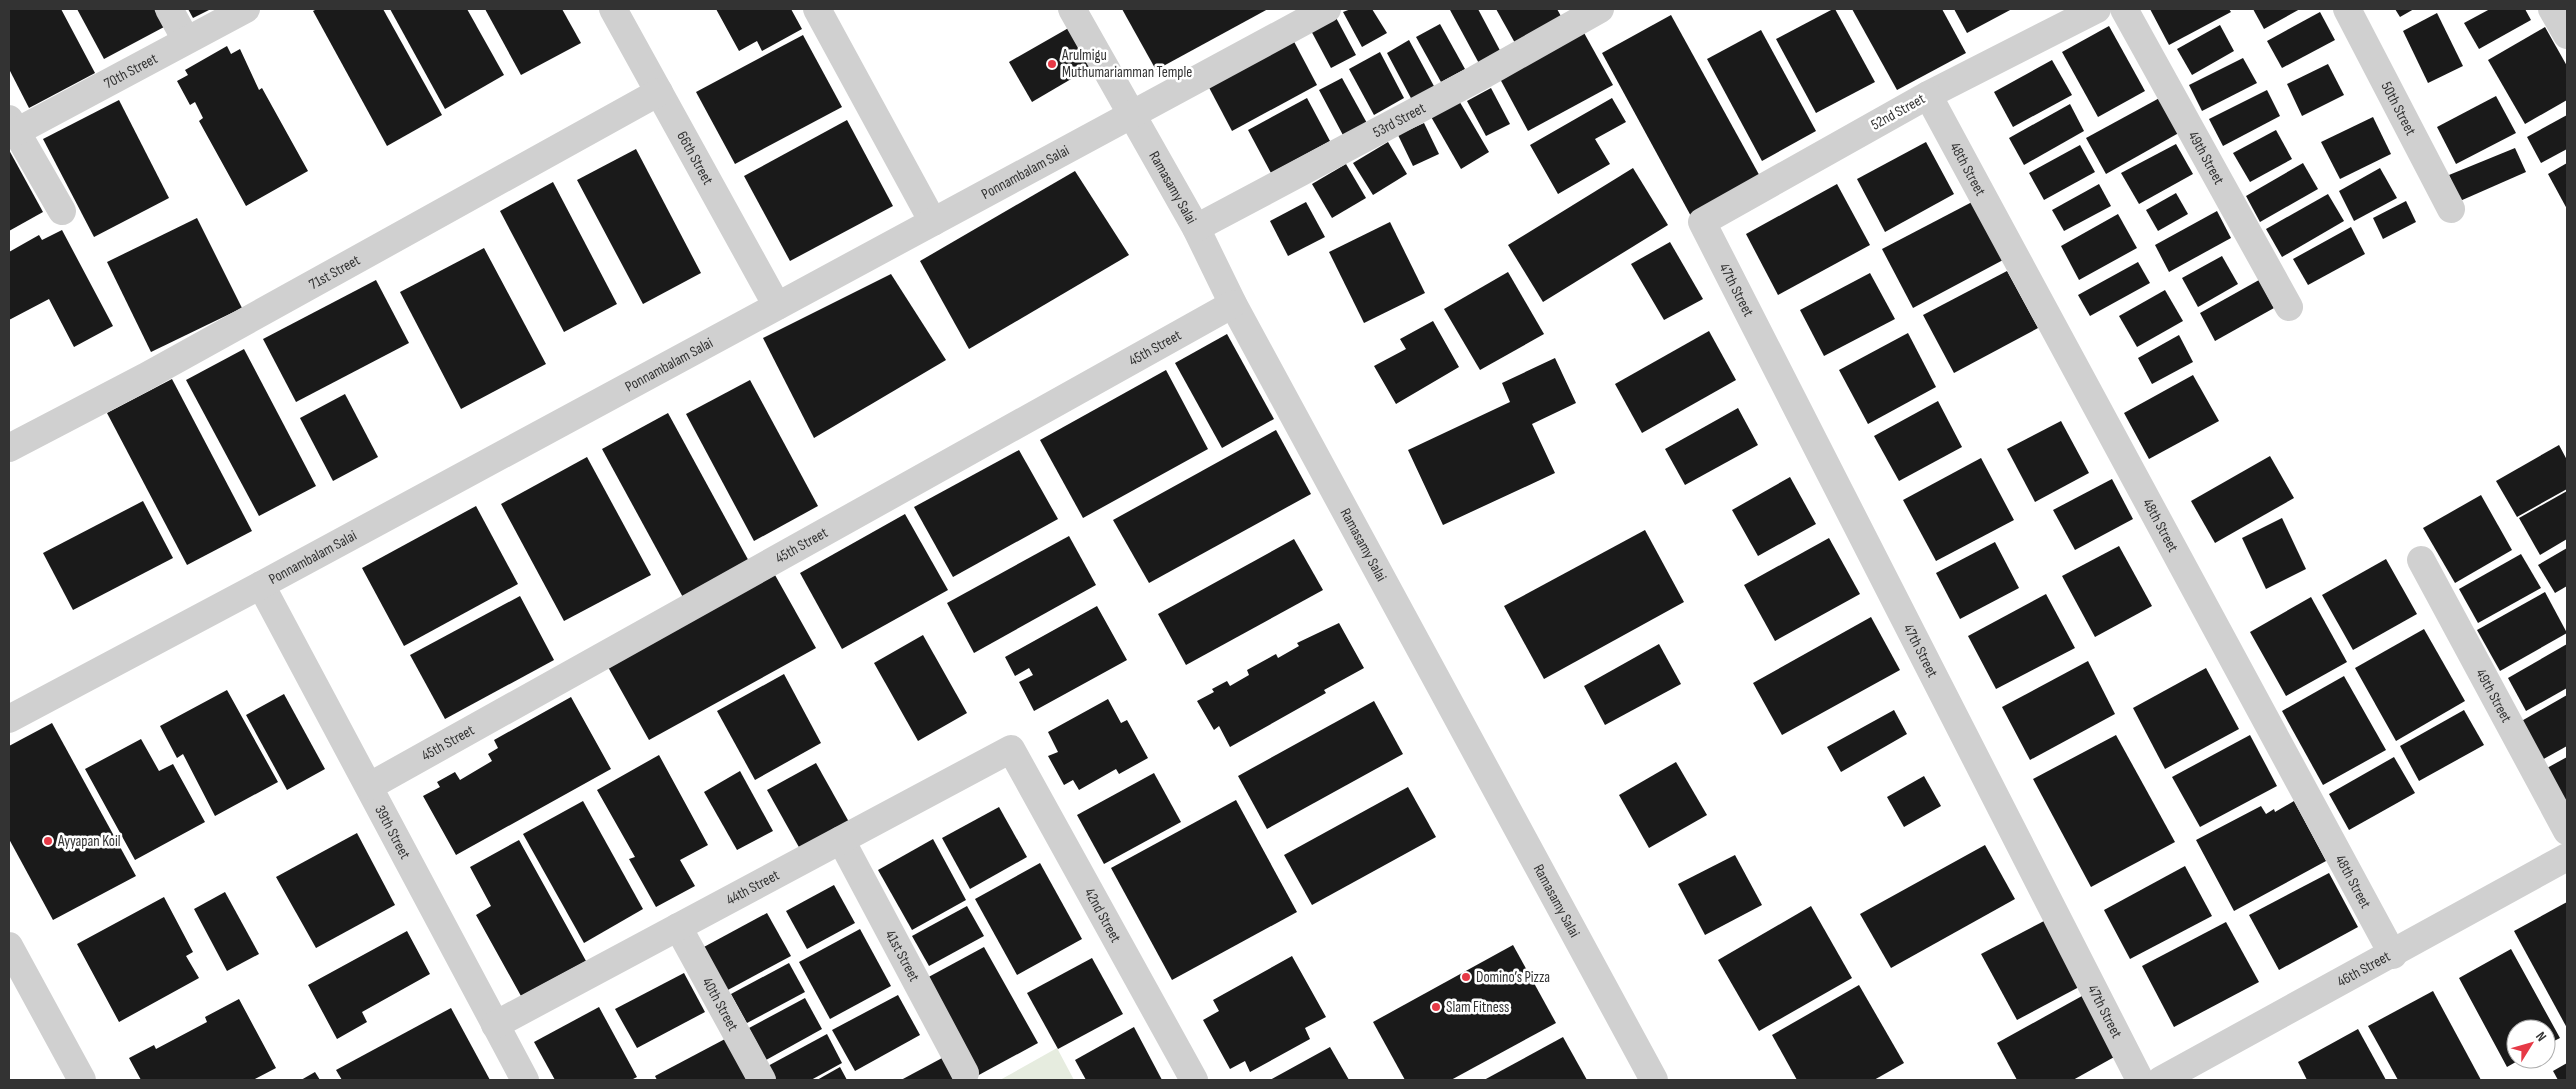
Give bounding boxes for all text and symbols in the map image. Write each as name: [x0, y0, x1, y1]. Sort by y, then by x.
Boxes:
place label: Arulmigu Muthumariamman Temple: [1061, 46, 1192, 82]
street label: 70th Street: [101, 49, 161, 93]
marker: Arulmigu Muthumariamman Temple: [1046, 58, 1058, 70]
street label: 50th Street: [2377, 78, 2421, 139]
street label: 52nd Street: [1868, 89, 1929, 135]
street label: 53rd Street: [1370, 98, 1429, 142]
street label: 66th Street: [673, 128, 718, 188]
street label: 49th Street: [2184, 128, 2229, 188]
street label: 48th Street: [1946, 139, 1990, 199]
street label: Ponnambalam Salai: [978, 141, 1073, 204]
street label: Ramasamy Salai: [1145, 148, 1201, 227]
street label: 71st Street: [306, 250, 364, 294]
street label: 47th Street: [1715, 260, 1758, 320]
street label: 45th Street: [1125, 325, 1185, 370]
street label: Ponnambalam Salai: [622, 333, 716, 396]
street label: 48th Street: [2138, 495, 2183, 556]
street label: Ramasamy Salai: [1336, 505, 1391, 585]
street label: 45th Street: [772, 523, 831, 567]
street label: Ponnambalam Salai: [265, 526, 360, 589]
street label: 47th Street: [1899, 621, 1942, 681]
street label: 49th Street: [2472, 665, 2516, 726]
street label: 45th Street: [418, 720, 478, 765]
street label: 39th Street: [371, 802, 415, 863]
place label: Ayyapan Koil: [57, 832, 120, 851]
marker: Ayyapan Koil: [42, 835, 54, 847]
street label: 48th Street: [2331, 851, 2376, 912]
street label: Ramasamy Salai: [1529, 861, 1584, 941]
street label: 44th Street: [723, 865, 783, 909]
street label: 42nd Street: [1080, 885, 1126, 946]
street label: 41st Street: [881, 927, 924, 985]
street label: 46th Street: [2334, 946, 2394, 991]
place label: Domino’s Pizza: [1476, 968, 1550, 987]
marker: Domino’s Pizza: [1460, 971, 1472, 983]
street label: 40th Street: [698, 974, 743, 1035]
street label: 47th Street: [2083, 981, 2127, 1041]
place label: Slam Fitness: [1446, 998, 1509, 1017]
marker: Slam Fitness: [1430, 1001, 1442, 1013]
north arrow: [2506, 1019, 2556, 1069]
text: N: [2532, 1028, 2550, 1045]

